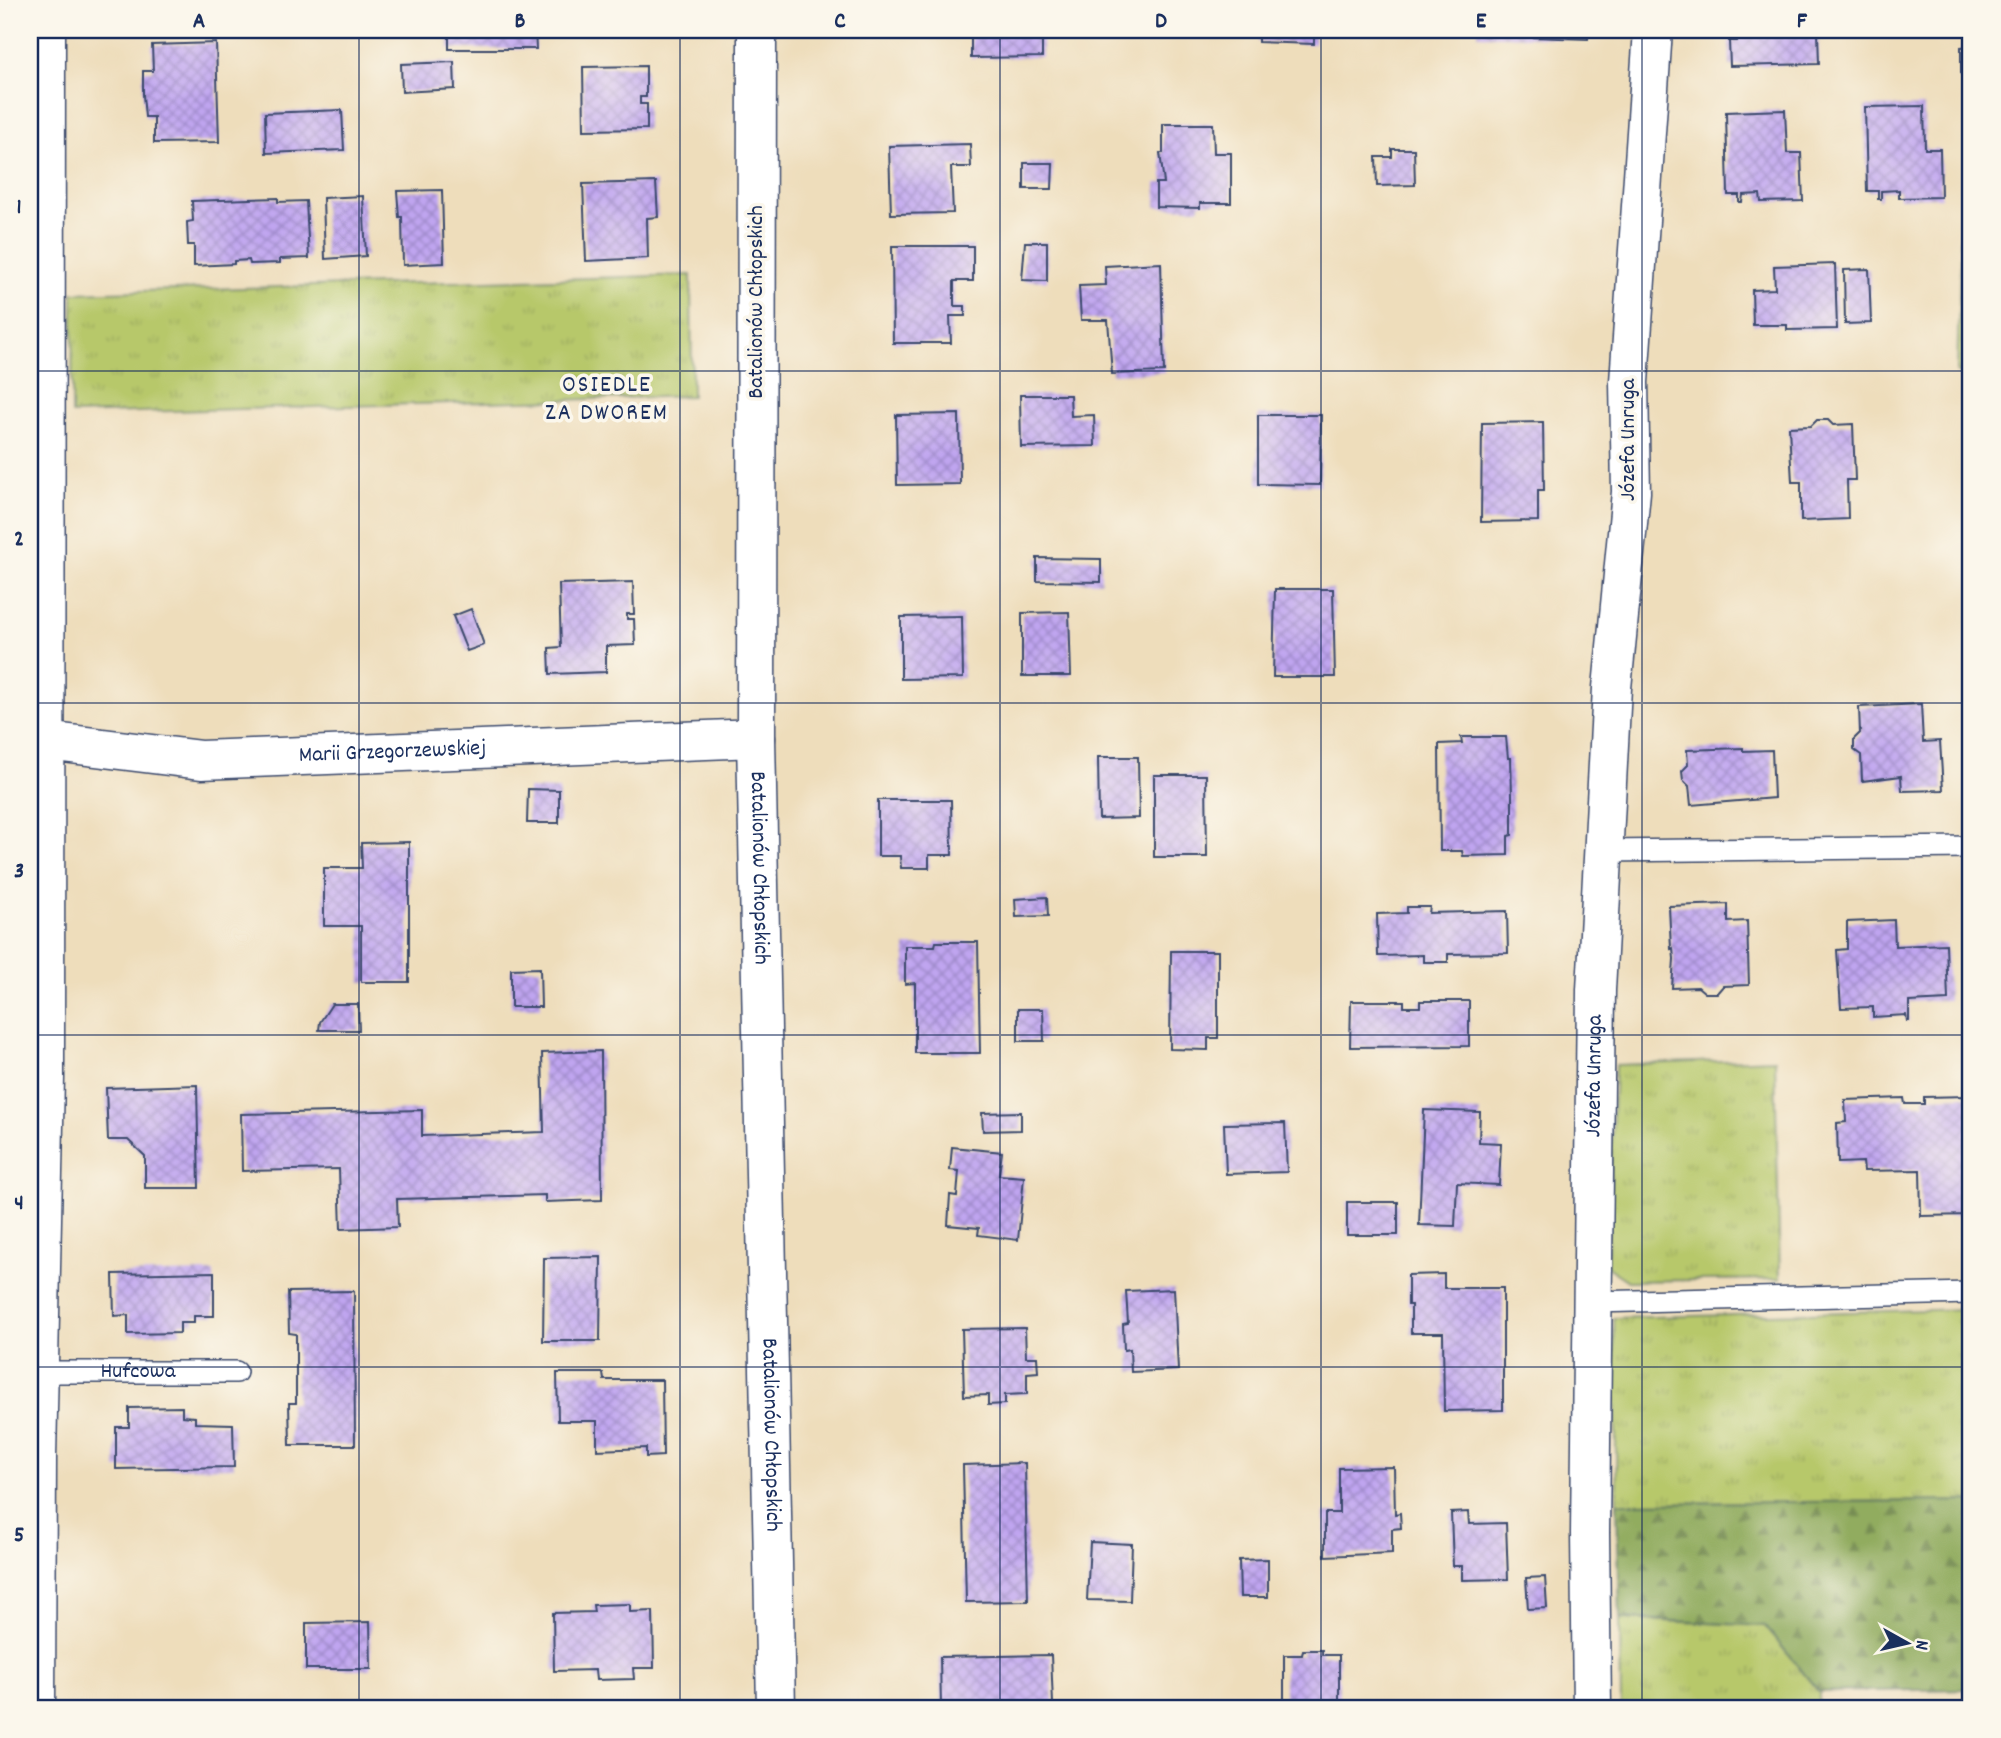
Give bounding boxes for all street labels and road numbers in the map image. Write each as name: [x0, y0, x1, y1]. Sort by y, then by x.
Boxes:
street label: Batalionów Chłopskich: [741, 205, 774, 399]
street label: Józefa Unruga: [1613, 377, 1646, 501]
street label: Marii Grzegorzewskiej: [298, 732, 487, 773]
street label: Batalionów Chłopskich: [740, 771, 777, 965]
street label: Józefa Unruga: [1578, 1013, 1612, 1138]
street label: Batalionów Chłopskich: [752, 1338, 789, 1532]
street label: Hufcowa: [101, 1356, 177, 1389]

